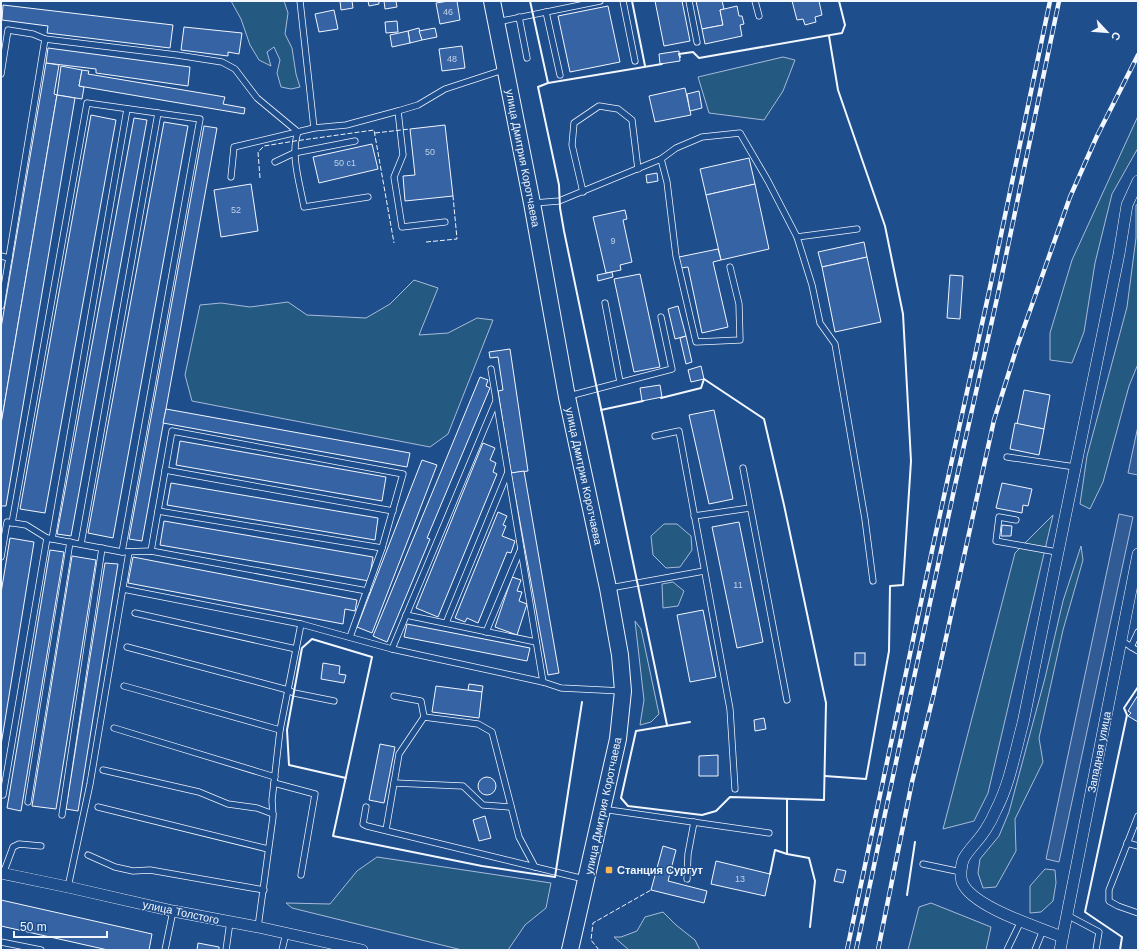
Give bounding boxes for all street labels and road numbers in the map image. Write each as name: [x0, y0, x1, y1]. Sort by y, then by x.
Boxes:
street label: улица Дмитрия Коротчаева: [504, 88, 542, 229]
street label: улица Дмитрия Коротчаева: [564, 406, 605, 547]
street label: Западная улица: [1085, 709, 1113, 794]
street label: улица Дмитрия Коротчаева: [583, 735, 624, 876]
street label: улица Толстого: [142, 898, 220, 926]

